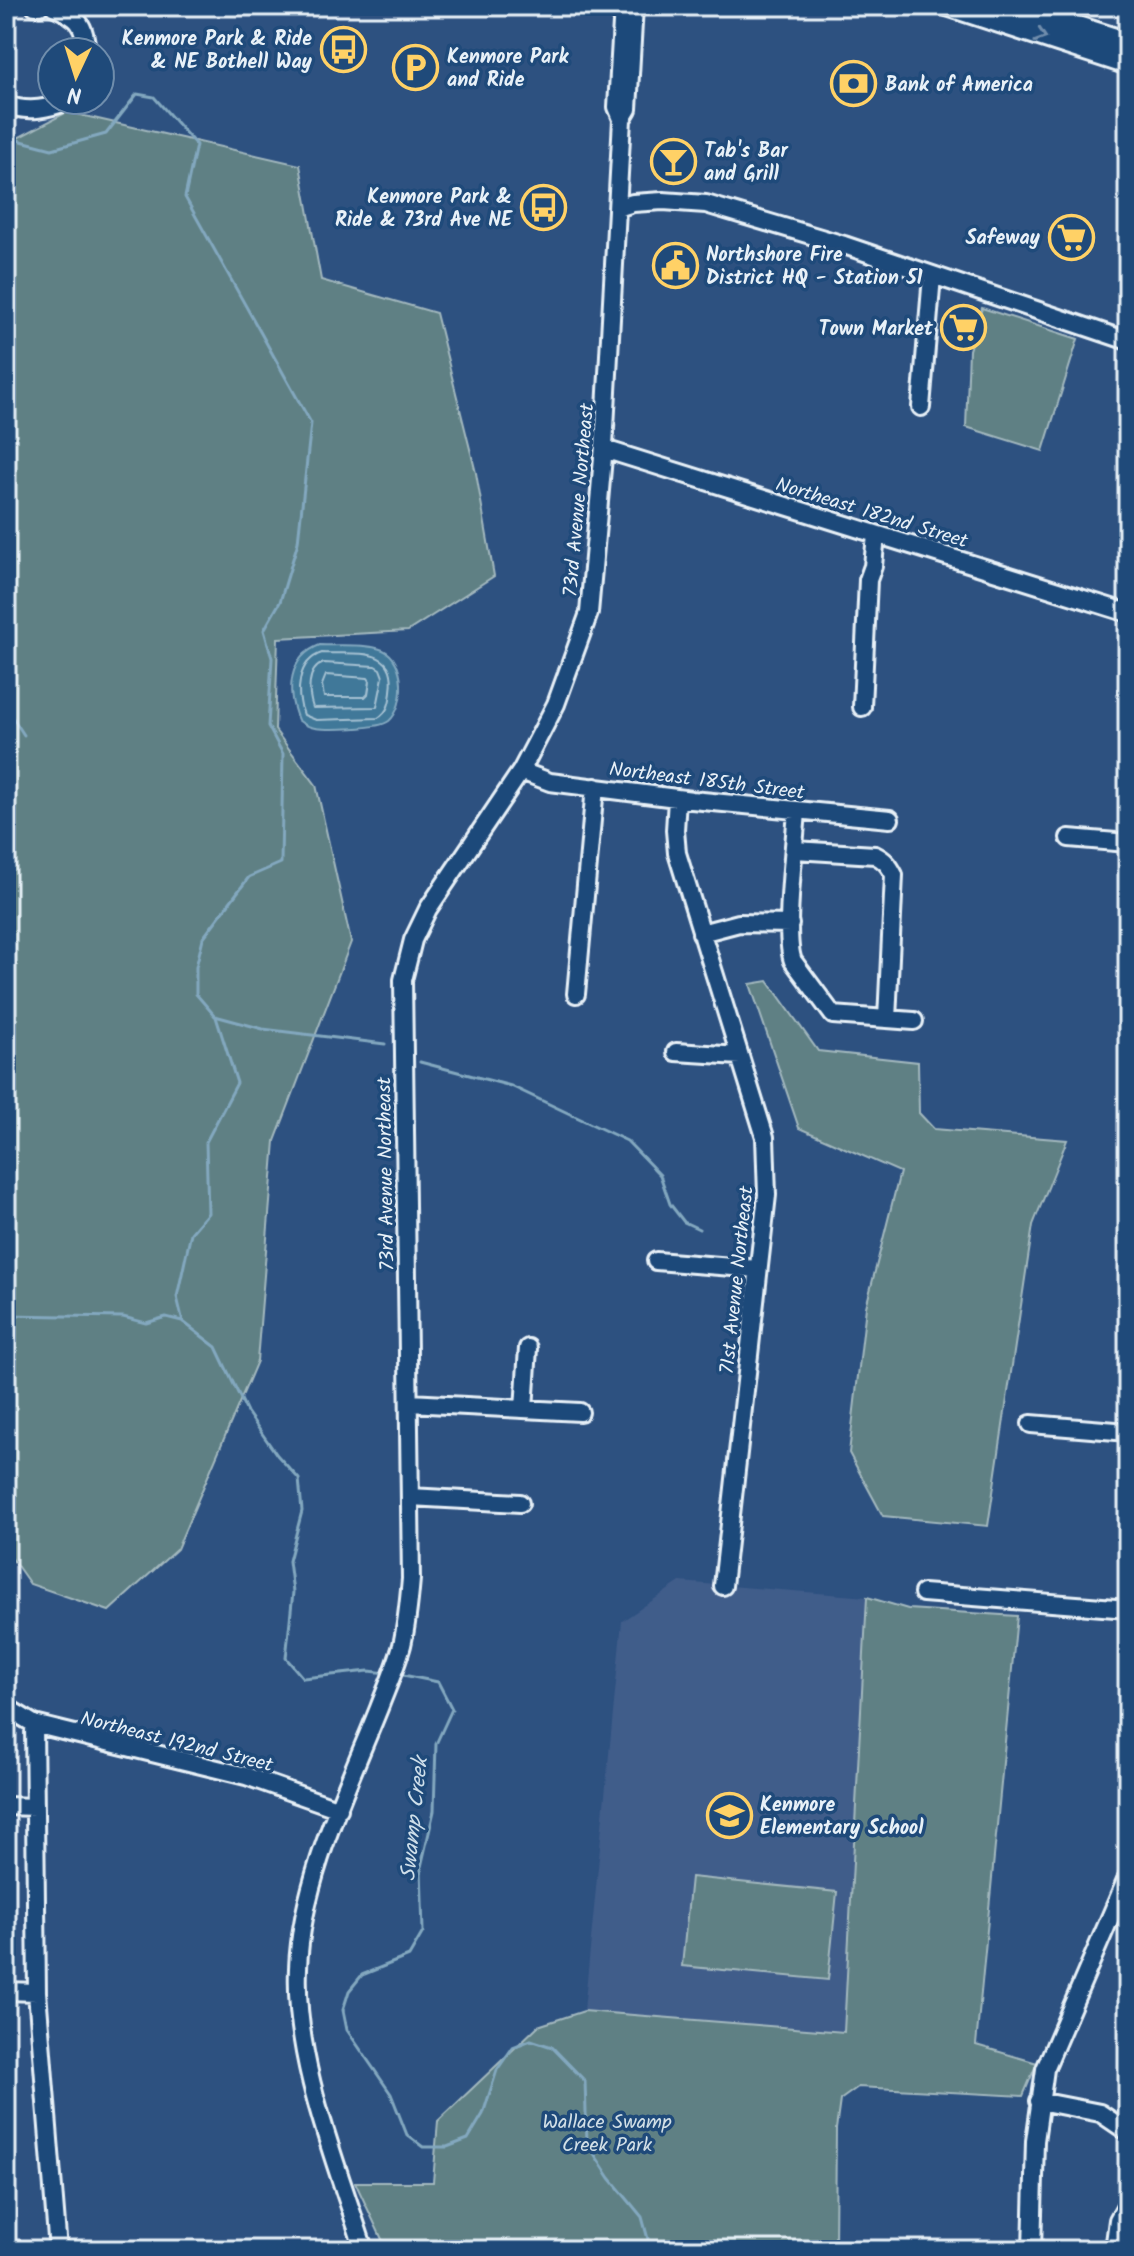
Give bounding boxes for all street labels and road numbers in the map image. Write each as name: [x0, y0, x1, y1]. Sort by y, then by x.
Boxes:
street label: 73rd Avenue Northeast: [556, 402, 604, 598]
street label: Northeast 182nd Street: [771, 469, 972, 558]
street label: Northeast 185th Street: [607, 754, 807, 810]
street label: 73rd Avenue Northeast: [369, 1076, 405, 1271]
street label: 71st Avenue Northeast: [712, 1184, 764, 1376]
street label: Northeast 192nd Street: [77, 1704, 276, 1782]

